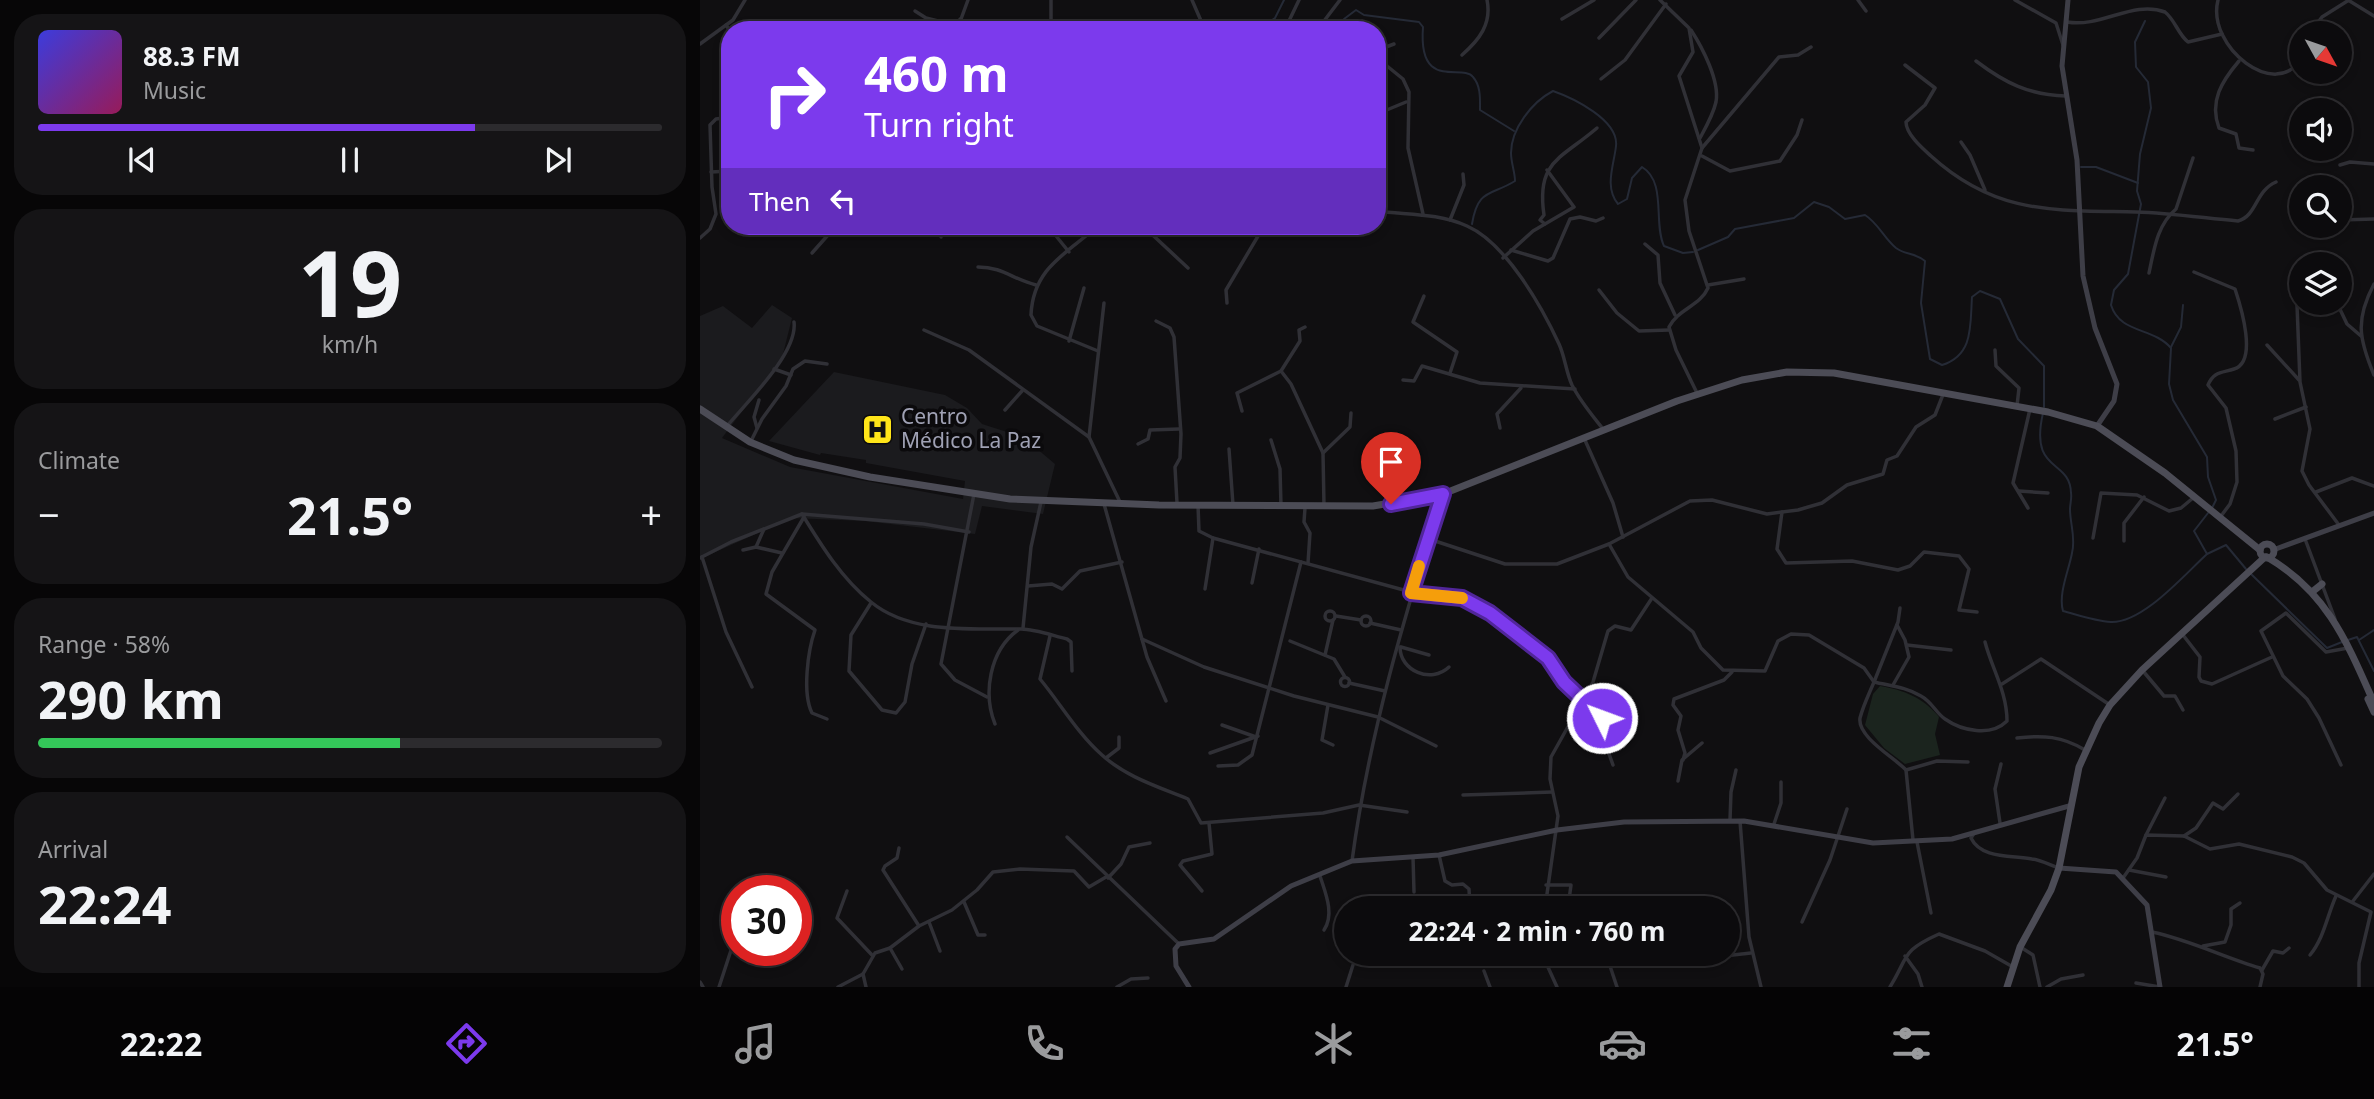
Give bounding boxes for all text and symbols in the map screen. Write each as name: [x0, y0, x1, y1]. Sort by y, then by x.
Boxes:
north arrow: [2289, 21, 2352, 84]
map controls: [2289, 21, 2352, 315]
text: 88.3 FM: [143, 38, 240, 74]
text: 460 m: [864, 40, 1009, 106]
icon: right: [749, 49, 840, 140]
text: Music: [143, 74, 206, 106]
button: sound: [2289, 98, 2352, 161]
text: Turn right: [864, 103, 1014, 146]
icon: previous: [123, 141, 161, 179]
icon: pause: [331, 141, 369, 179]
icon: next: [539, 141, 577, 179]
button: search: [2289, 175, 2352, 238]
icon: left: [824, 182, 862, 220]
text: Then: [749, 183, 810, 219]
text: 19: [298, 220, 402, 344]
button: layers: [2289, 252, 2352, 315]
text: km/h: [322, 328, 378, 360]
place label: Centro Médico La Paz: [901, 402, 1041, 454]
hospital icon: Centro Médico La Paz: [861, 412, 895, 446]
pin: [1361, 432, 1421, 504]
icon: arrive: [1372, 443, 1410, 481]
text: Climate: [38, 444, 120, 476]
text: 21.5°: [287, 479, 413, 550]
text: −: [38, 488, 60, 540]
text: +: [640, 488, 662, 540]
text: Range · 58%: [38, 628, 170, 660]
text: 290 km: [38, 663, 224, 734]
position arrow: [1565, 681, 1639, 755]
text: Arrival: [38, 833, 108, 865]
text: 22:24: [38, 868, 172, 939]
speed limit sign: 30: [721, 875, 812, 966]
text: 22:24 · 2 min · 760 m: [1409, 913, 1665, 949]
icon: directions: [442, 1019, 491, 1068]
icon: music: [731, 1019, 780, 1068]
icon: phone: [1020, 1019, 1069, 1068]
icon: climate: [1309, 1019, 1358, 1068]
icon: car: [1598, 1019, 1647, 1068]
icon: filters: [1887, 1019, 1936, 1068]
text: 22:22: [120, 1022, 202, 1065]
text: 21.5°: [2176, 1022, 2254, 1065]

